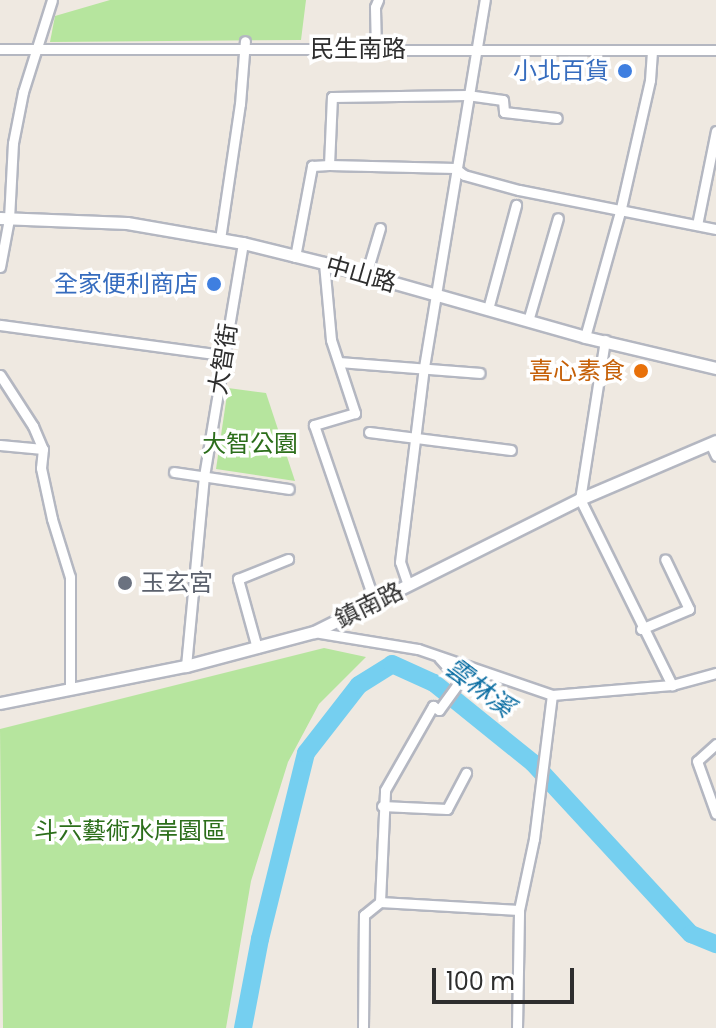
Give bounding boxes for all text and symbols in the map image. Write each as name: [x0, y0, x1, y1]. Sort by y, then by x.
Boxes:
street label: 民生南路: [310, 35, 406, 63]
place label: 小北百貨: [513, 57, 609, 85]
marker: 小北百貨: [616, 62, 634, 80]
street label: 中山路: [322, 250, 400, 298]
place label: 全家便利商店: [54, 270, 198, 298]
marker: 全家便利商店: [205, 275, 223, 293]
street label: 大智街: [203, 321, 243, 397]
place label: 喜心素食: [529, 357, 625, 385]
marker: 喜心素食: [632, 362, 650, 380]
park label: 大智公園: [202, 430, 298, 458]
place label: 玉玄宮: [141, 569, 213, 597]
marker: 玉玄宮: [116, 574, 134, 592]
street label: 鎮南路: [330, 576, 408, 634]
water label: 雲林溪: [438, 652, 520, 724]
park label: 斗六藝術水岸園區: [34, 817, 226, 845]
scale bar: [436, 952, 578, 1002]
text: 100 m: [446, 965, 515, 998]

